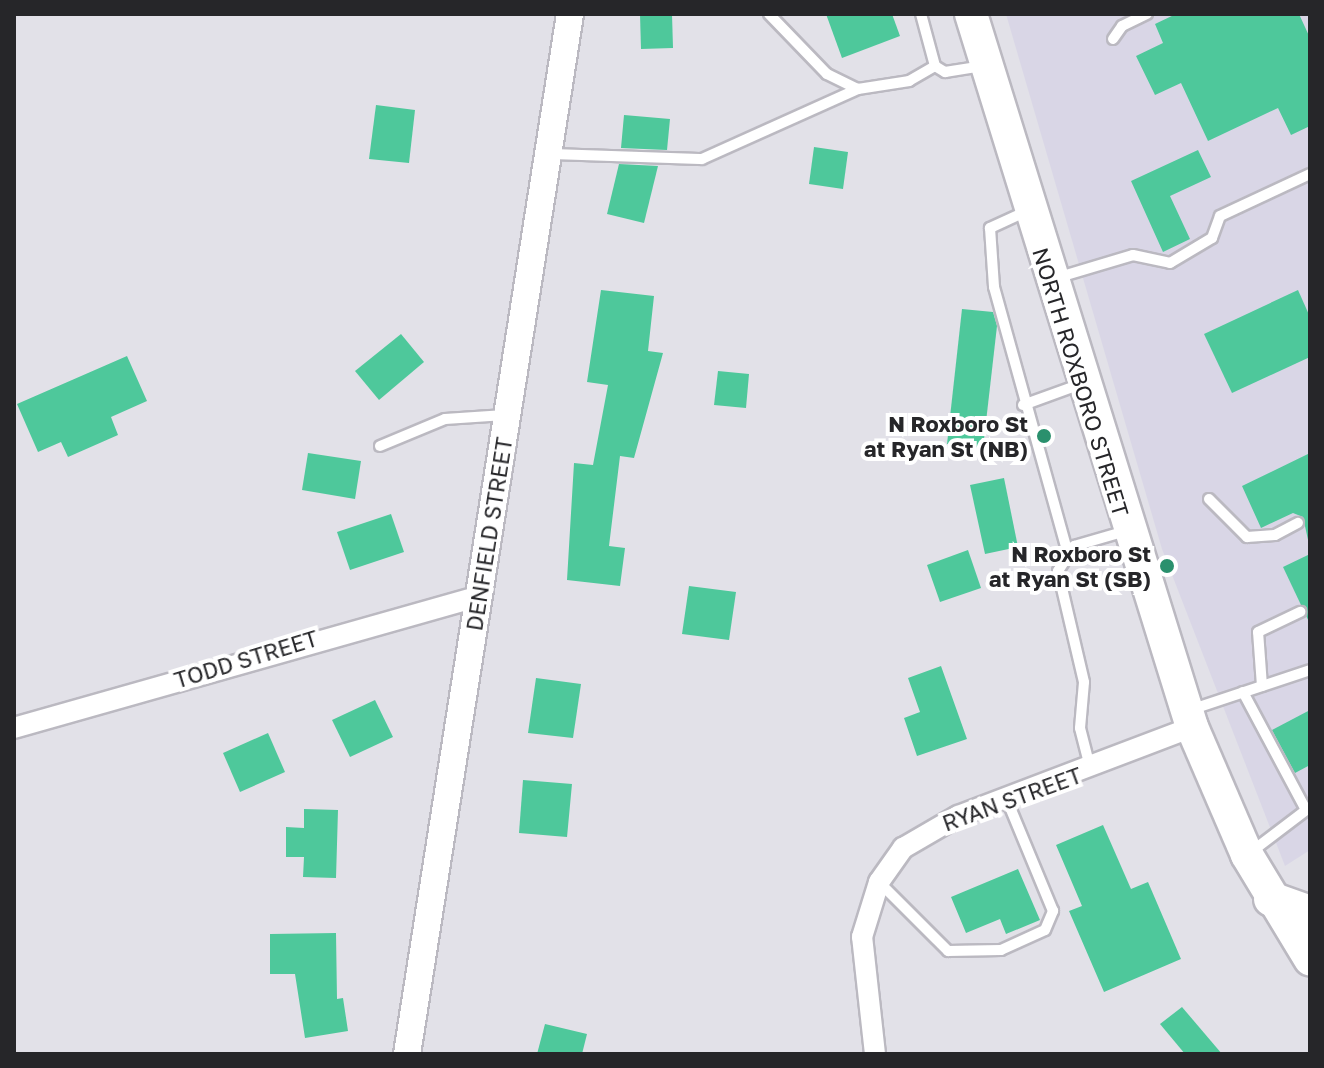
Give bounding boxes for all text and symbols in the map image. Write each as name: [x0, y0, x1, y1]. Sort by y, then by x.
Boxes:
street label: NORTH ROXBORO STREET: [1027, 244, 1135, 520]
place label: N Roxboro St at Ryan St (NB): [864, 410, 1028, 462]
marker: N Roxboro St at Ryan St (NB): [1035, 427, 1053, 445]
street label: DENFIELD STREET: [461, 435, 517, 633]
place label: N Roxboro St at Ryan St (SB): [989, 540, 1151, 592]
marker: N Roxboro St at Ryan St (SB): [1158, 557, 1176, 575]
street label: TODD STREET: [171, 625, 321, 693]
street label: RYAN STREET: [939, 762, 1085, 836]

